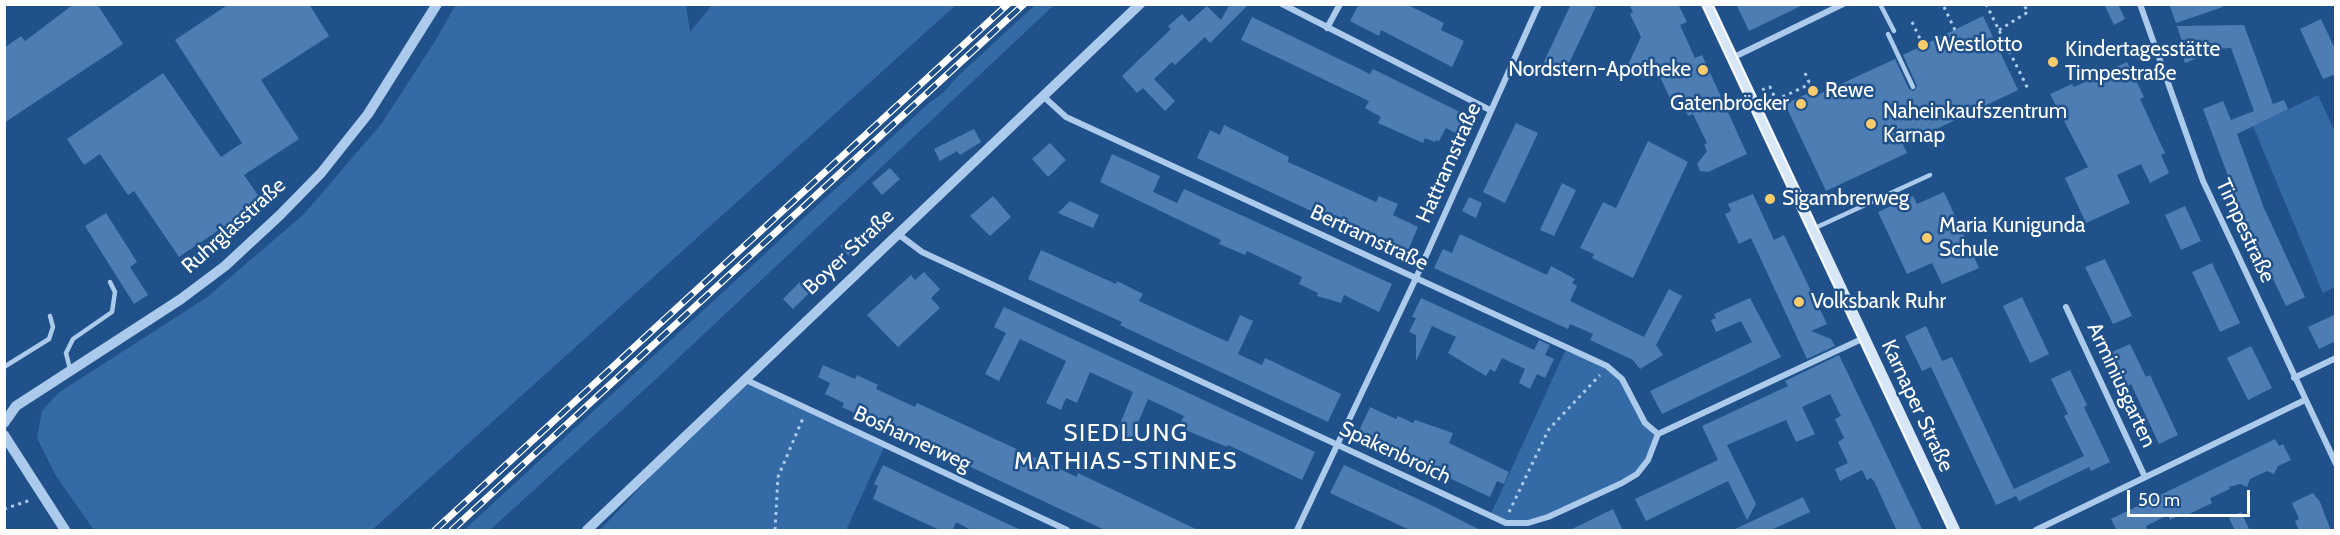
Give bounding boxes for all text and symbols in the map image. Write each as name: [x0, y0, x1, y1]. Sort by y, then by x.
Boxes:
place label: Westlotto: [1935, 32, 2022, 58]
place label: Kindertagesstätte Timpestraße: [2065, 37, 2220, 87]
marker: Westlotto: [1916, 38, 1930, 52]
marker: Kindertagesstätte Timpestraße: [2046, 55, 2060, 69]
place label: Nordstern-Apotheke: [1508, 57, 1691, 83]
marker: Nordstern-Apotheke: [1696, 63, 1710, 77]
place label: Rewe: [1825, 78, 1874, 104]
marker: Rewe: [1806, 84, 1820, 98]
place label: Gatenbröcker: [1670, 91, 1789, 117]
marker: Gatenbröcker: [1794, 97, 1808, 111]
street label: Hattramstraße: [1411, 99, 1487, 227]
place label: Naheinkaufszentrum Karnap: [1883, 99, 2067, 149]
marker: Naheinkaufszentrum Karnap: [1864, 117, 1878, 131]
street label: Ruhrglasstraße: [177, 173, 291, 279]
street label: Timpestraße: [2210, 175, 2280, 287]
place label: Sigambrerweg: [1782, 186, 1909, 212]
marker: Sigambrerweg: [1763, 192, 1777, 206]
street label: Bertramstraße: [1306, 200, 1432, 276]
street label: Boyer Straße: [798, 204, 900, 300]
place label: Maria Kunigunda Schule: [1939, 213, 2085, 263]
marker: Maria Kunigunda Schule: [1920, 231, 1934, 245]
place label: Volksbank Ruhr: [1811, 289, 1946, 315]
marker: Volksbank Ruhr: [1792, 295, 1806, 309]
street label: Arminiusgarten: [2081, 319, 2161, 451]
street label: Karnaper Straße: [1875, 336, 1959, 476]
street label: Boshamerweg: [849, 401, 975, 477]
street label: Spakenbroich: [1335, 416, 1455, 490]
district label: SIEDLUNG MATHIAS-STINNES: [1014, 420, 1238, 476]
scale bar: [2130, 478, 2253, 516]
text: 50 m: [2138, 489, 2180, 511]

